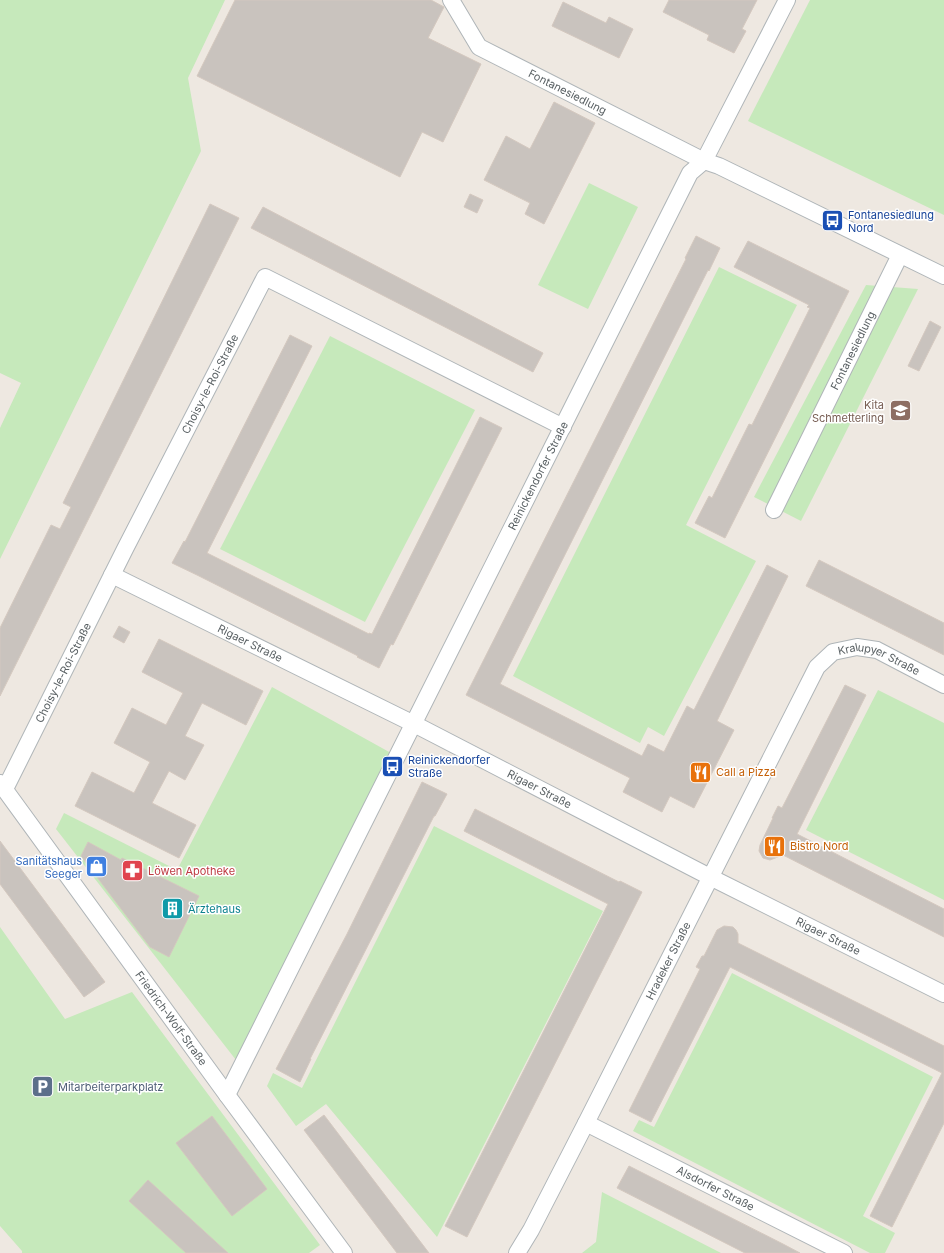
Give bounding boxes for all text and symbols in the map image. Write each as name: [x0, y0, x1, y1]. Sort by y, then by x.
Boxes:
street label: Fontanesiedlung: [526, 66, 609, 118]
bus stop icon: Fontanesiedlung Nord: [819, 208, 845, 234]
place label: Fontanesiedlung Nord: [848, 208, 934, 235]
street label: Fontanesiedlung: [828, 309, 878, 392]
street label: Choisy-le-Roi-Straße: [179, 332, 241, 436]
place label: Kita Schmetterling: [812, 398, 884, 425]
school or university icon: Kita Schmetterling: [887, 398, 913, 424]
street label: Reinickendorfer Straße: [505, 419, 571, 532]
street label: Choisy-le-Roi-Straße: [32, 620, 94, 725]
street label: Rigaer Straße: [215, 621, 285, 665]
street label: Kralupyer Straße: [836, 640, 922, 678]
bus stop icon: Reinickendorfer Straße: [379, 753, 405, 779]
place label: Reinickendorfer Straße: [408, 753, 490, 780]
restaurant icon: Call a Pizza: [688, 759, 714, 785]
place label: Call a Pizza: [716, 765, 776, 779]
street label: Rigaer Straße: [505, 766, 574, 811]
restaurant icon: Bistro Nord: [761, 833, 787, 859]
place label: Bistro Nord: [790, 839, 849, 853]
place label: Sanitätshaus Seeger: [15, 854, 82, 881]
shop icon: Sanitätshaus Seeger: [84, 854, 110, 880]
pharmacy icon: Löwen Apotheke: [120, 858, 146, 884]
place label: Löwen Apotheke: [148, 864, 235, 878]
building icon: Ärztehaus: [160, 896, 186, 922]
place label: Ärztehaus: [188, 902, 241, 916]
street label: Rigaer Straße: [793, 914, 863, 958]
street label: Hradeker Straße: [643, 920, 694, 1002]
street label: Friedrich-Wolf-Straße: [132, 968, 210, 1068]
parking icon: Mitarbeiterparkplatz: [30, 1074, 56, 1100]
place label: Mitarbeiterparkplatz: [58, 1080, 163, 1094]
street label: Alsdorfer Straße: [674, 1163, 757, 1214]

